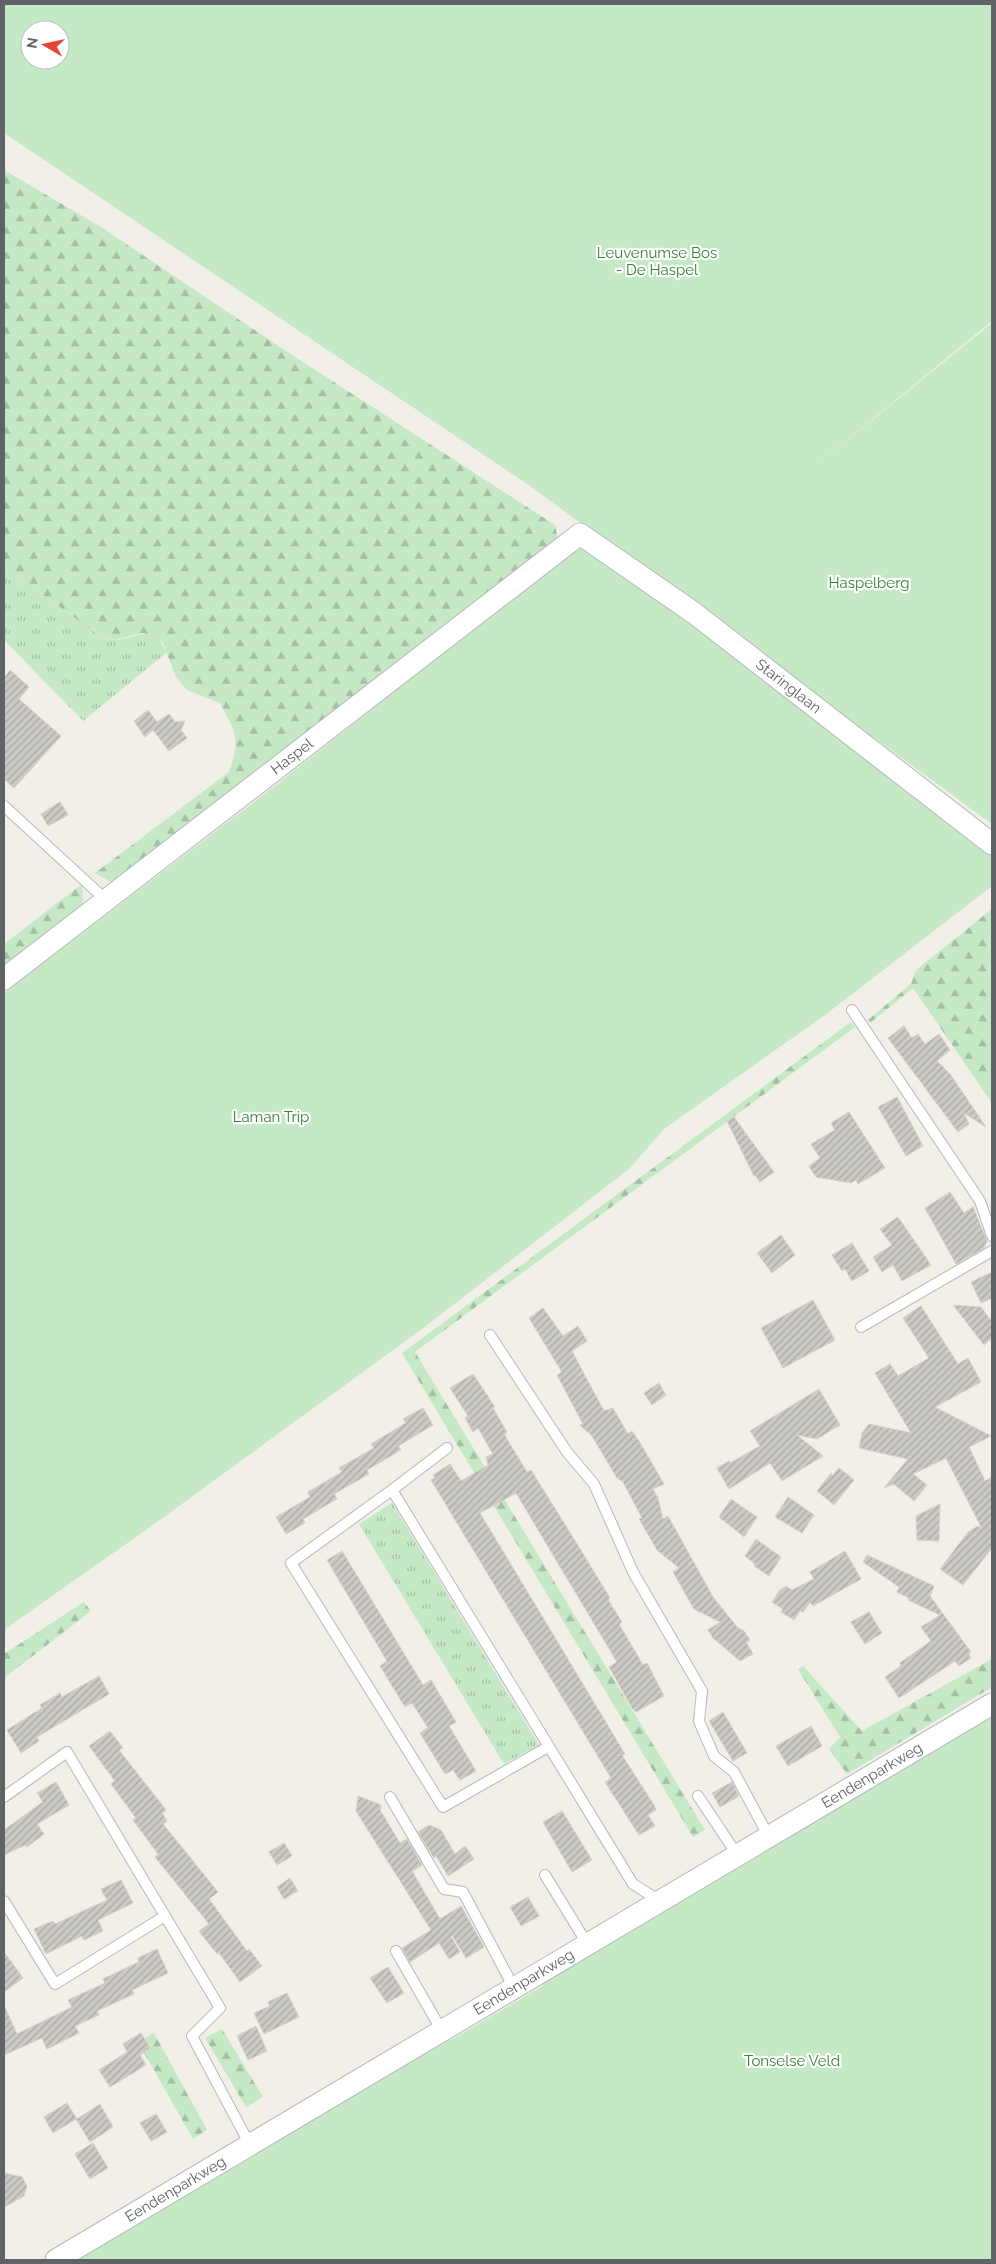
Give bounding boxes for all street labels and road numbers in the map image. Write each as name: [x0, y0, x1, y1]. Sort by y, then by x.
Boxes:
street label: Staringlaan: [752, 655, 825, 717]
street label: Haspel: [267, 734, 318, 778]
street label: Eendenparkweg: [818, 1738, 926, 1812]
street label: Eendenparkweg: [470, 1945, 577, 2019]
street label: Eendenparkweg: [122, 2152, 229, 2226]

